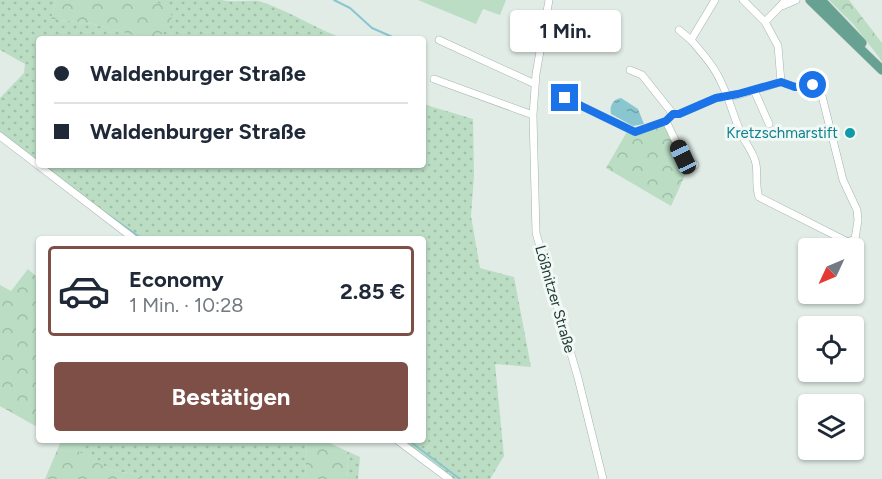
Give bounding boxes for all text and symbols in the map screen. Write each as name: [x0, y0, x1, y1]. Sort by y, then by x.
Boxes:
callout: 1 Min.: [510, 11, 620, 53]
text: 1 Min.: [540, 19, 591, 43]
text: Waldenburger Straße: [90, 60, 306, 87]
route start: [799, 71, 826, 98]
route end: [551, 84, 578, 111]
text: Waldenburger Straße: [90, 118, 306, 145]
place label: Kretzschmarstift: [726, 124, 838, 142]
marker: Kretzschmarstift: [843, 126, 857, 140]
car: [667, 137, 699, 177]
north arrow: [798, 238, 864, 304]
map controls: [798, 238, 864, 460]
street label: Lößnitzer Straße: [531, 243, 579, 355]
icon: car: [57, 264, 111, 318]
text: Economy: [129, 266, 224, 293]
text: 2.85 €: [340, 278, 405, 305]
text: 1 Min. · 10:28: [129, 293, 244, 317]
button: locate: [798, 316, 864, 382]
button: Bestätigen: [54, 362, 408, 431]
button: layers: [798, 394, 864, 460]

